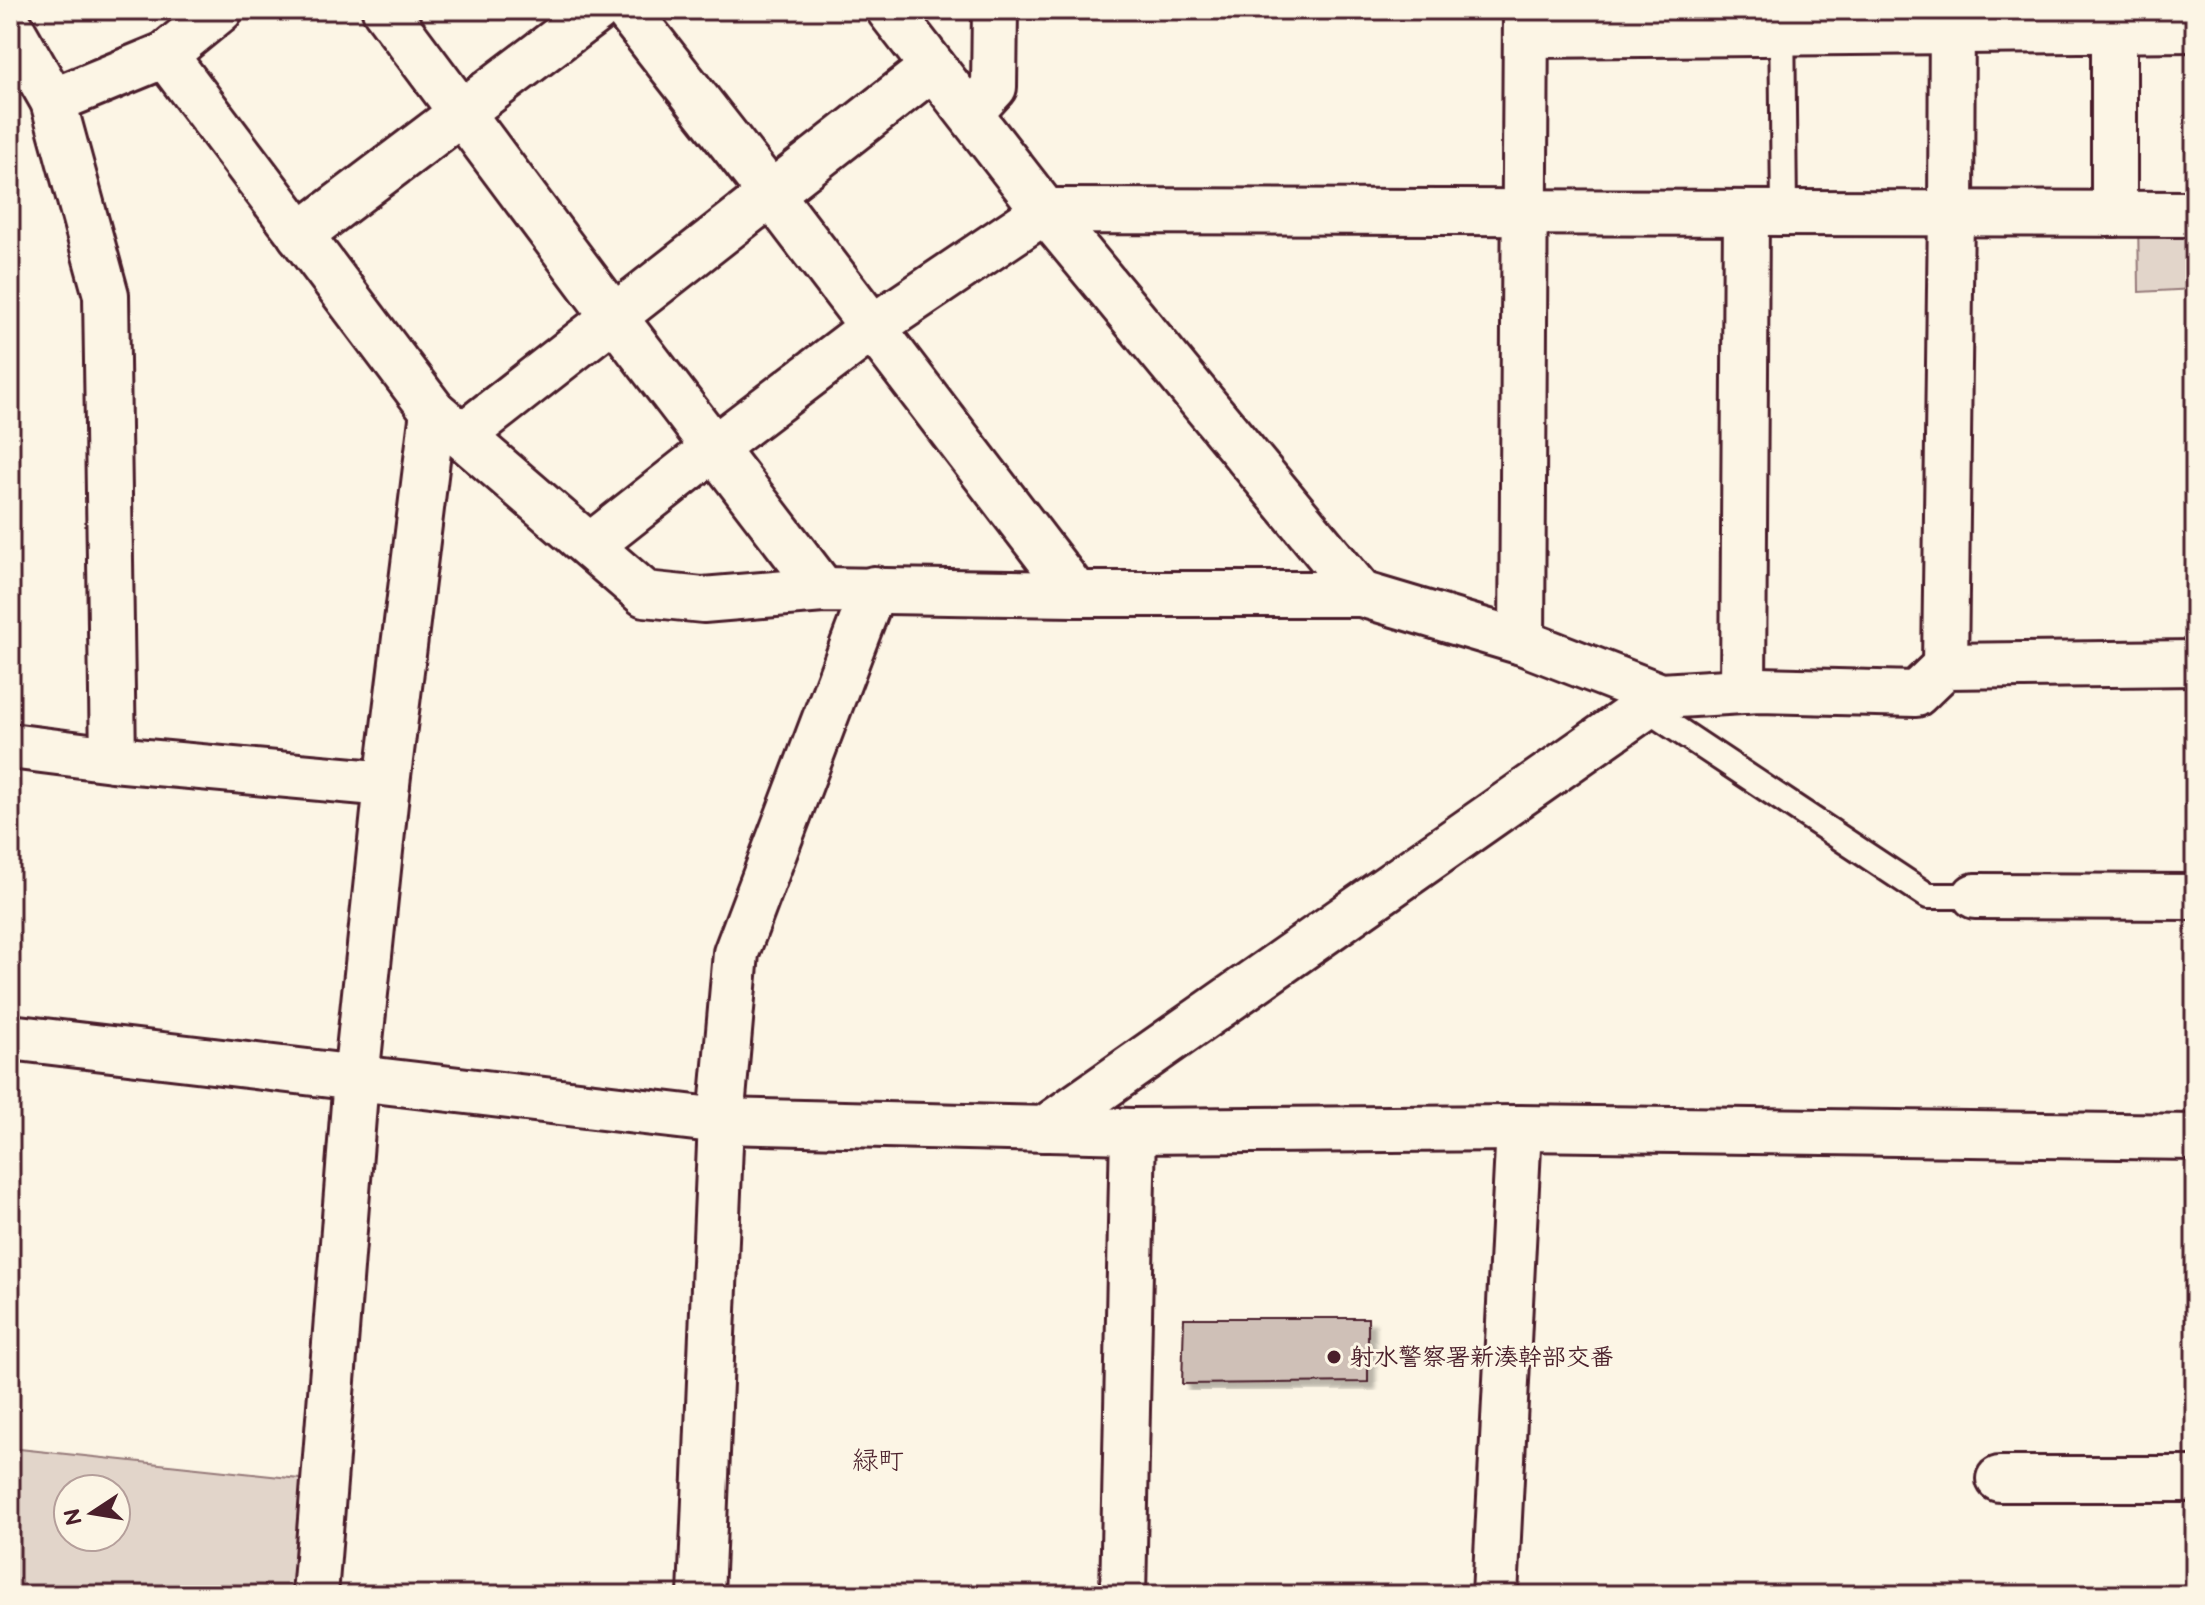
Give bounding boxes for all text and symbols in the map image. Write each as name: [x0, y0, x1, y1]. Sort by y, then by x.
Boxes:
place label: 射水警察署新湊幹部交番: [1350, 1343, 1614, 1372]
marker: 射水警察署新湊幹部交番: [1325, 1348, 1343, 1366]
district label: 緑町: [852, 1446, 904, 1477]
north arrow: [52, 1473, 132, 1553]
text: N: [59, 1506, 89, 1528]

